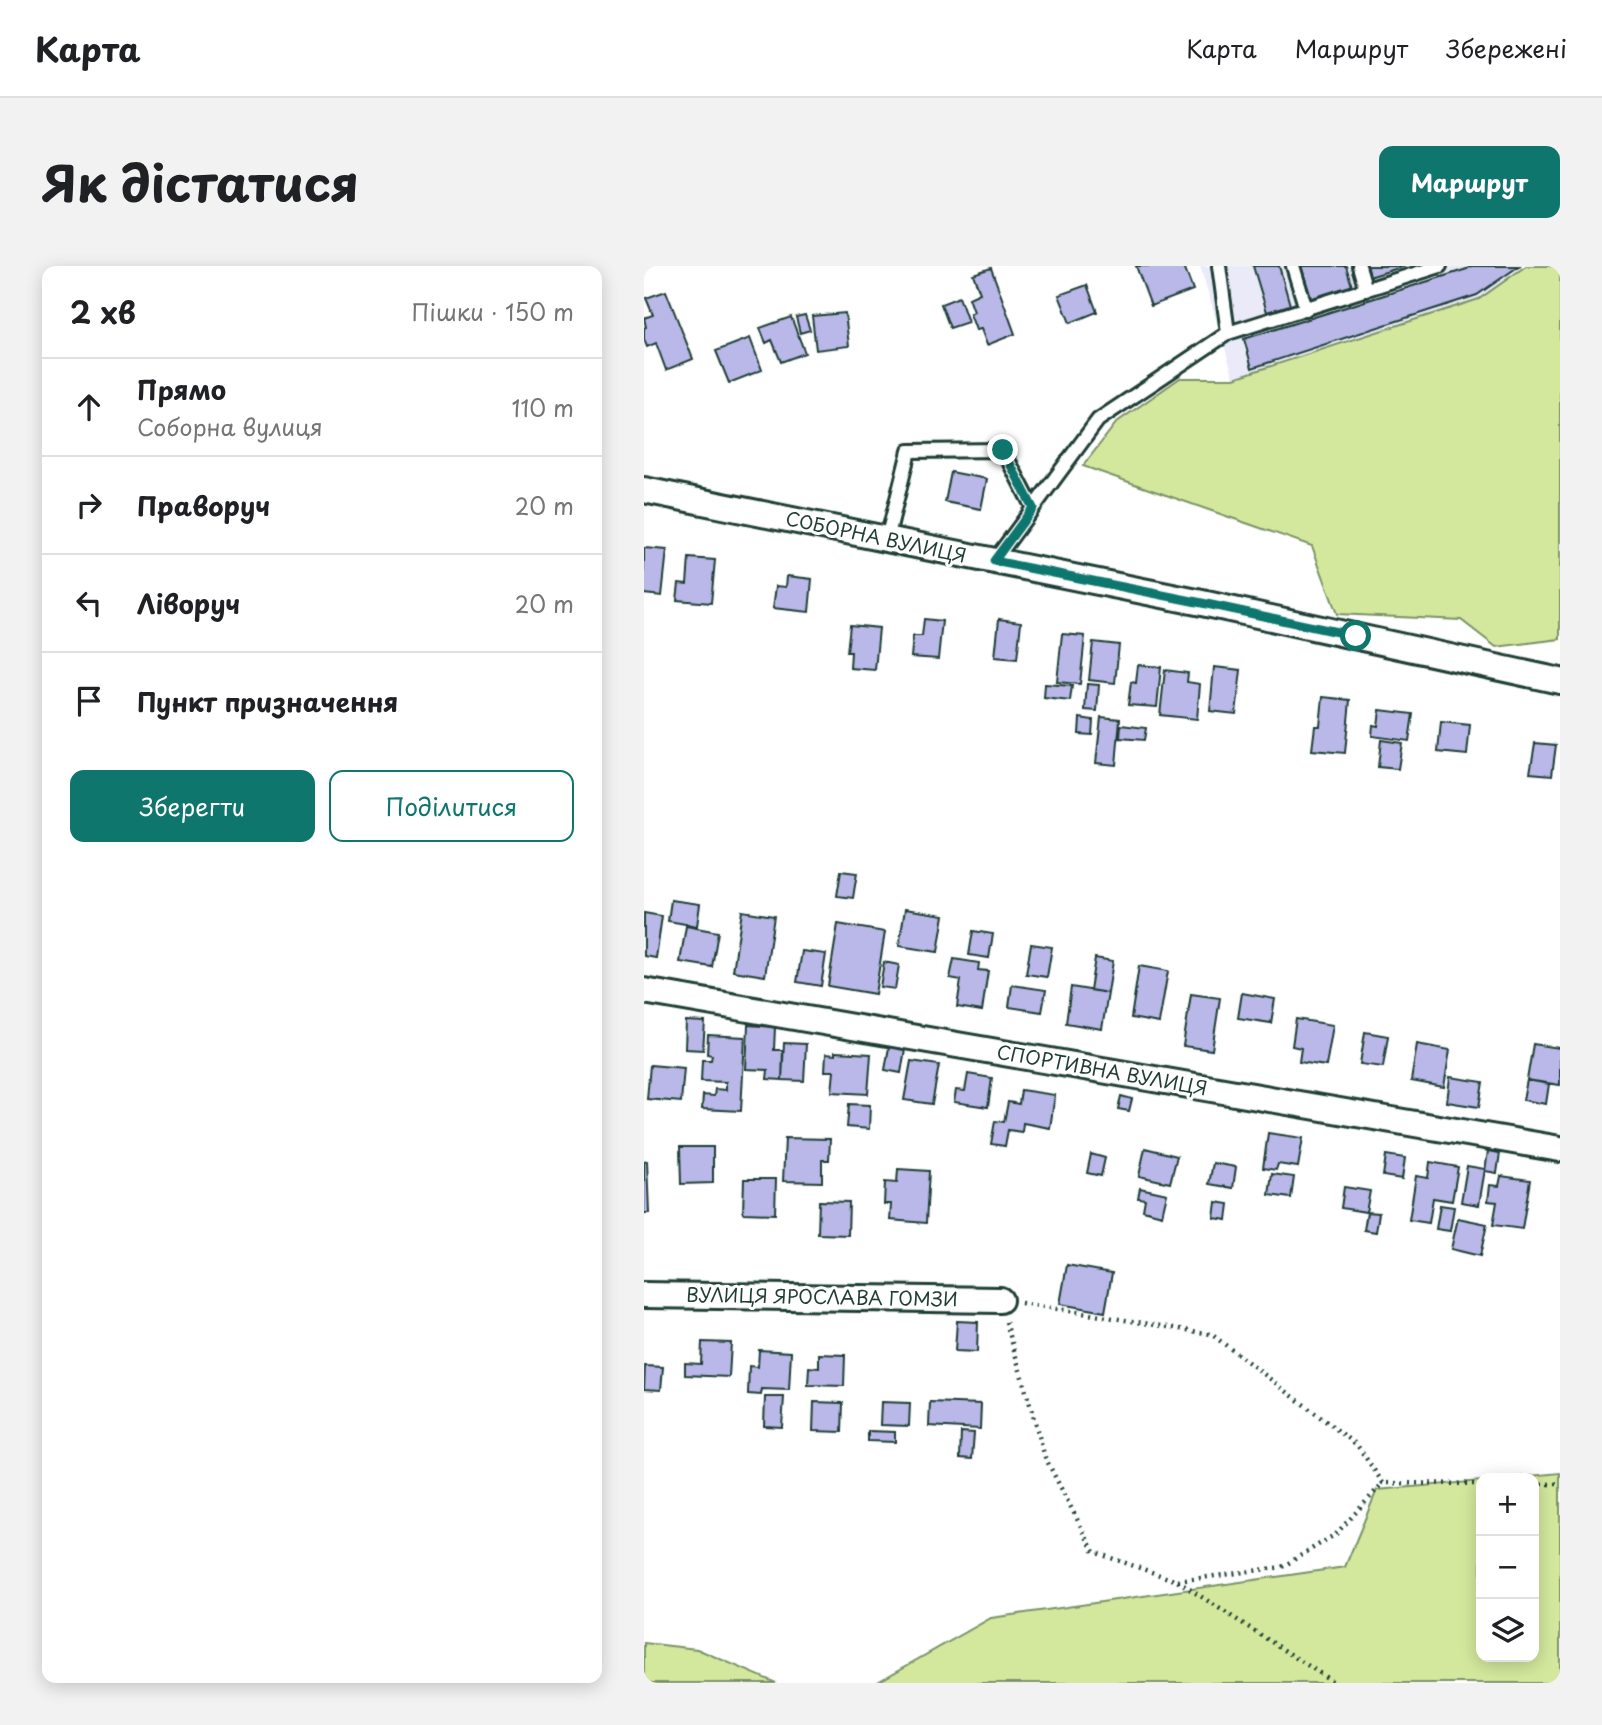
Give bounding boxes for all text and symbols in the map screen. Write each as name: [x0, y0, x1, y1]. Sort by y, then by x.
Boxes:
text: Карта: [35, 23, 141, 73]
text: Карта: [1186, 30, 1257, 66]
text: Маршрут: [1295, 30, 1408, 66]
text: Збережені: [1446, 30, 1567, 66]
text: Як дістатися: [42, 145, 359, 219]
button: Маршрут: [1379, 146, 1560, 218]
text: 2 хв: [70, 289, 136, 334]
text: Пішки · 150 m: [412, 294, 574, 329]
text: Прямо: [137, 370, 226, 409]
icon: ahead: [70, 388, 108, 426]
text: 110 m: [512, 390, 574, 425]
text: Соборна вулиця: [137, 409, 323, 444]
route end: [987, 434, 1018, 465]
icon: right: [70, 486, 108, 524]
text: Праворуч: [137, 486, 270, 525]
text: 20 m: [515, 488, 574, 523]
street label: СОБОРНА ВУЛИЦЯ: [783, 503, 969, 569]
icon: left: [70, 584, 108, 622]
text: Ліворуч: [137, 584, 240, 623]
text: 20 m: [515, 586, 574, 621]
route start: [1340, 620, 1371, 651]
icon: arrive: [70, 682, 108, 720]
text: Пункт призначення: [137, 682, 398, 721]
button: Зберегти: [70, 770, 315, 842]
button: Поділитися: [329, 770, 574, 842]
street label: СПОРТИВНА ВУЛИЦЯ: [995, 1037, 1210, 1101]
street label: ВУЛИЦЯ ЯРОСЛАВА ГОМЗИ: [686, 1280, 958, 1312]
map controls: [1476, 1473, 1539, 1662]
button: +: [1476, 1473, 1539, 1536]
button: −: [1476, 1536, 1539, 1599]
button: layers: [1476, 1599, 1539, 1662]

